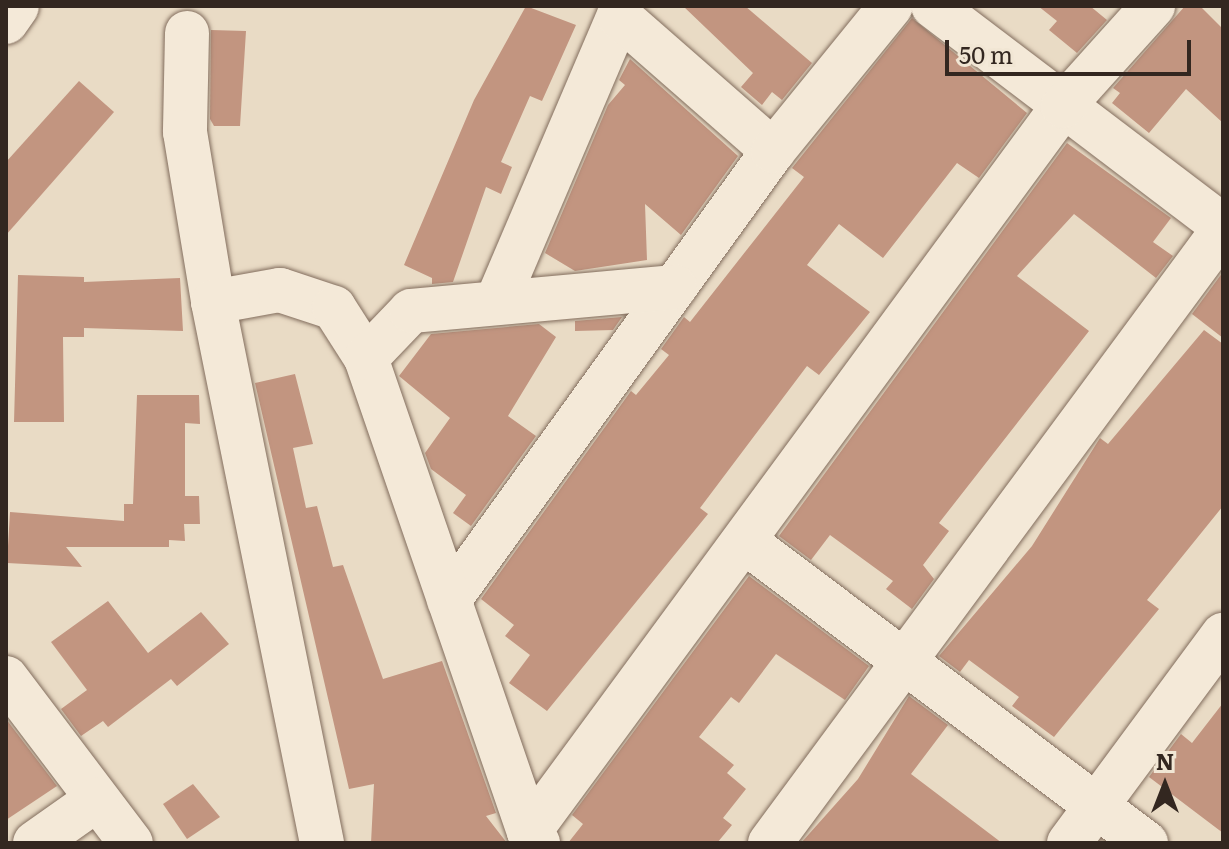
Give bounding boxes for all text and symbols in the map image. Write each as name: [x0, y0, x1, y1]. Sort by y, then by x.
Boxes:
scale bar: [949, 24, 1195, 74]
text: 50 m: [959, 36, 1013, 71]
text: N: [1156, 744, 1174, 777]
north arrow: [1125, 745, 1205, 825]

